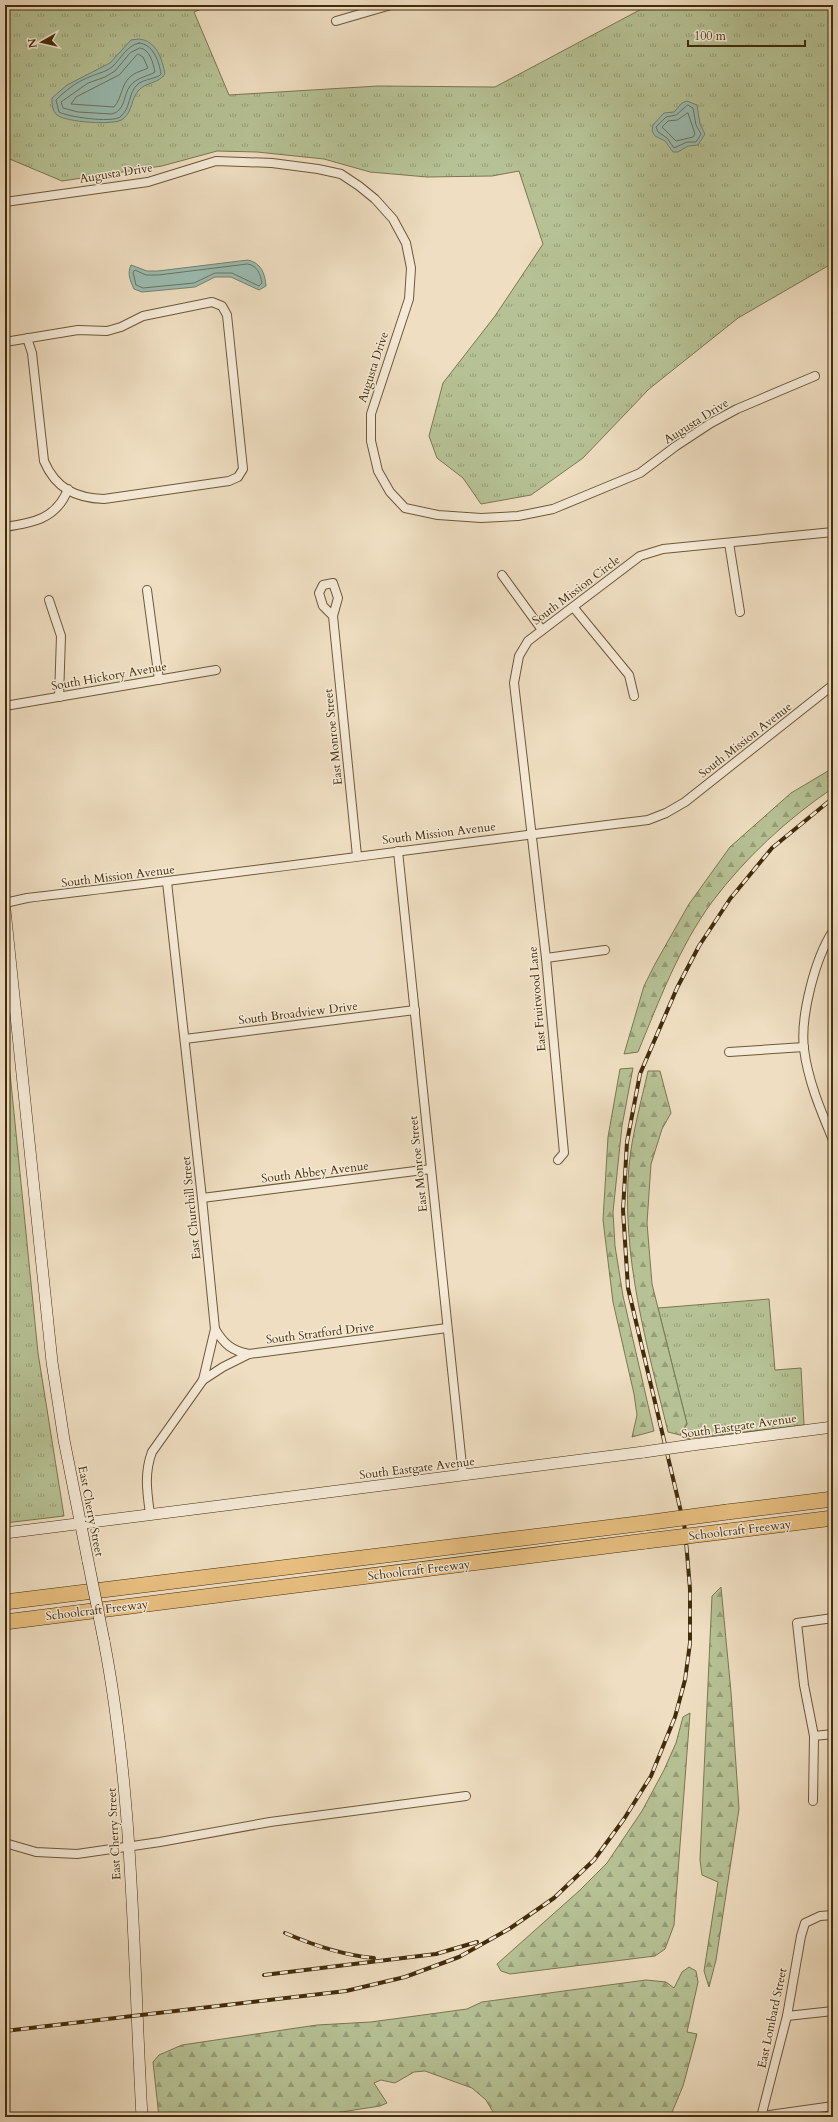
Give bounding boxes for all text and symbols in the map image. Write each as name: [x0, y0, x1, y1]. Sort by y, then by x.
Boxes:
north arrow: [22, 22, 62, 62]
scale bar: [688, 22, 805, 48]
text: 100 m: [694, 28, 727, 44]
text: N: [24, 37, 41, 49]
street label: Augusta Drive: [78, 159, 154, 187]
street label: Augusta Drive: [354, 329, 392, 405]
street label: Augusta Drive: [661, 395, 731, 447]
street label: South Mission Circle: [529, 552, 623, 628]
street label: South Hickory Avenue: [50, 658, 168, 694]
street label: East Monroe Street: [320, 688, 346, 786]
street label: South Mission Avenue: [695, 699, 795, 781]
street label: South Mission Avenue: [381, 818, 497, 848]
street label: South Mission Avenue: [60, 861, 176, 891]
street label: East Fruitwood Lane: [524, 946, 550, 1052]
street label: South Broadview Drive: [237, 998, 359, 1028]
street label: East Monroe Street: [405, 1115, 431, 1213]
street label: East Churchill Street: [178, 1155, 204, 1261]
street label: South Abbey Avenue: [260, 1157, 370, 1187]
street label: South Stratford Drive: [265, 1318, 375, 1348]
street label: South Eastgate Avenue: [680, 1410, 798, 1442]
street label: South Eastgate Avenue: [358, 1453, 476, 1483]
street label: East Cherry Street: [74, 1464, 108, 1558]
street label: Schoolcraft Freeway: [688, 1516, 793, 1544]
street label: Schoolcraft Freeway: [367, 1556, 472, 1584]
street label: Schoolcraft Freeway: [45, 1596, 150, 1624]
street label: East Cherry Street: [104, 1787, 124, 1880]
street label: East Lombard Street: [754, 1966, 790, 2070]

